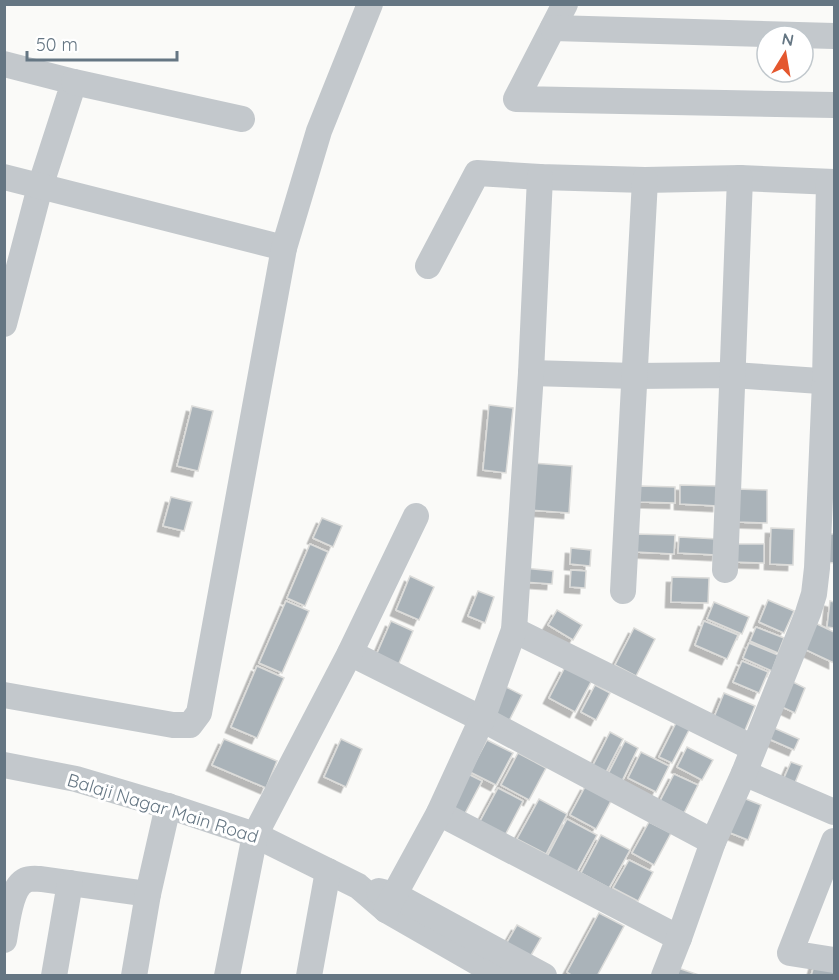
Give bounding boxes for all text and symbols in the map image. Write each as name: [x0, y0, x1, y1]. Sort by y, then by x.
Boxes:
scale bar: [27, 24, 177, 62]
north arrow: [755, 24, 815, 84]
text: N: [780, 28, 796, 50]
text: 50 m: [36, 33, 78, 56]
street label: Balaji Nagar Main Road: [65, 768, 261, 848]

